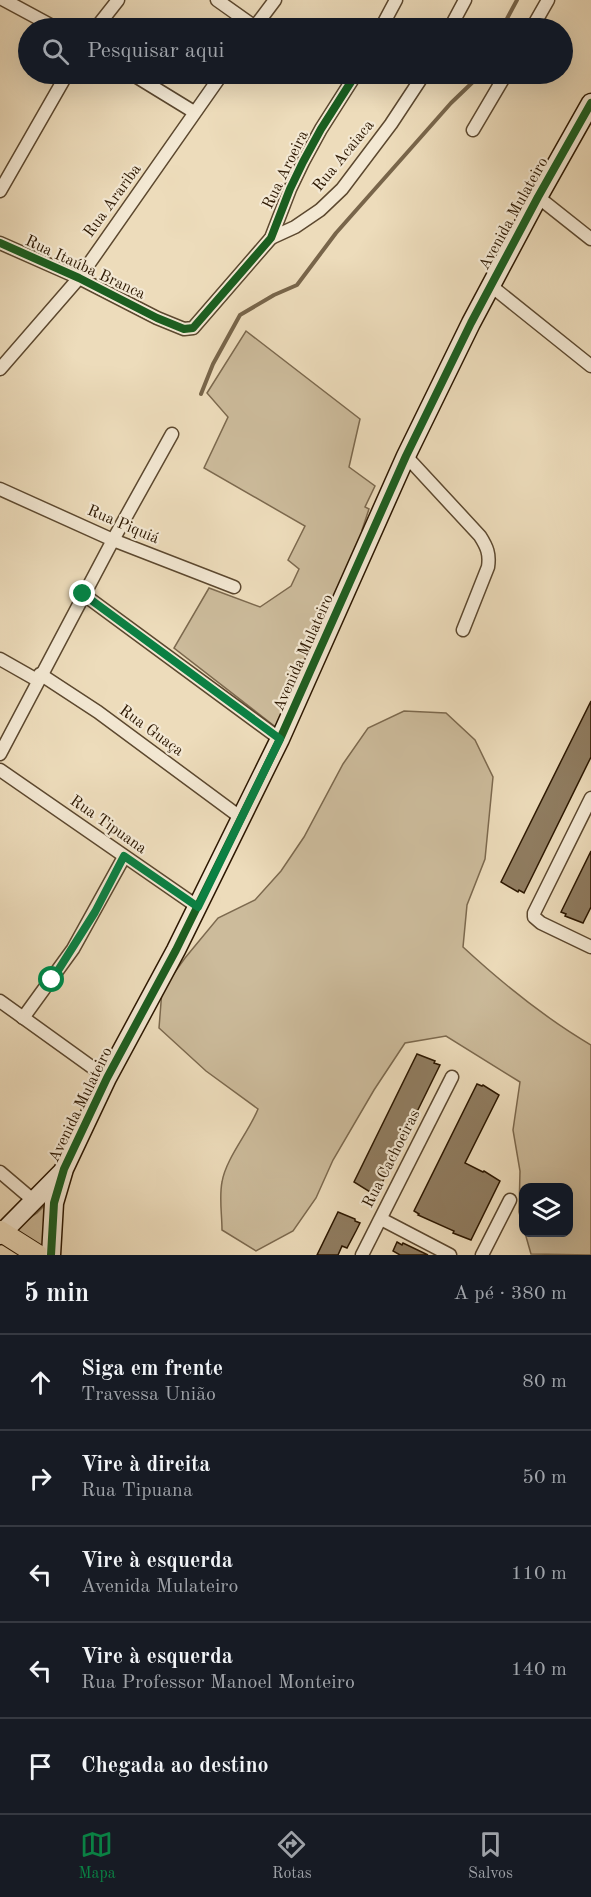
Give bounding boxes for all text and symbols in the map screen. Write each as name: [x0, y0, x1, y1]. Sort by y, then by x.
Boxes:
search box: [18, 18, 573, 84]
icon: search: [39, 35, 72, 68]
text: Pesquisar aqui: [87, 40, 224, 62]
street label: Rua Acaiaca: [311, 117, 378, 195]
street label: Rua Aroeira: [260, 128, 312, 212]
street label: Avenida Mulateiro: [476, 155, 552, 273]
street label: Rua Arariba: [81, 161, 145, 241]
street label: Rua Itaúba Branca: [23, 233, 148, 303]
street label: Rua Piquiá: [85, 503, 161, 547]
route end: [69, 580, 95, 606]
street label: Avenida Mulateiro: [271, 592, 337, 714]
street label: Rua Guaça: [116, 702, 186, 760]
street label: Rua Tipuana: [67, 793, 149, 857]
route start: [38, 966, 64, 992]
street label: Avenida Mulateiro: [46, 1045, 116, 1165]
street label: Rua Cachoeiras: [360, 1107, 424, 1211]
map controls: [519, 1183, 573, 1237]
button: layers: [519, 1183, 573, 1237]
text: 5 min: [24, 1281, 89, 1307]
text: A pé · 380 m: [453, 1284, 567, 1304]
text: Siga em frente: [81, 1358, 223, 1380]
icon: ahead: [24, 1366, 57, 1399]
text: 80 m: [522, 1372, 567, 1392]
text: Travessa União: [81, 1385, 216, 1405]
text: Vire à direita: [81, 1454, 211, 1476]
icon: right: [24, 1462, 57, 1495]
text: 50 m: [522, 1468, 567, 1488]
text: Rua Tipuana: [81, 1481, 193, 1501]
text: Vire à esquerda: [81, 1550, 233, 1572]
icon: left: [24, 1558, 57, 1591]
text: 110 m: [511, 1564, 567, 1584]
text: Avenida Mulateiro: [81, 1577, 238, 1597]
text: Vire à esquerda: [81, 1646, 233, 1668]
icon: left: [24, 1654, 57, 1687]
text: 140 m: [511, 1660, 567, 1680]
text: Rua Professor Manoel Monteiro: [81, 1673, 355, 1693]
icon: arrive: [24, 1750, 57, 1783]
text: Chegada ao destino: [81, 1755, 269, 1777]
tab: Mapa: [78, 1828, 116, 1884]
tab: Rotas: [272, 1828, 312, 1884]
tab: Salvos: [468, 1828, 513, 1884]

